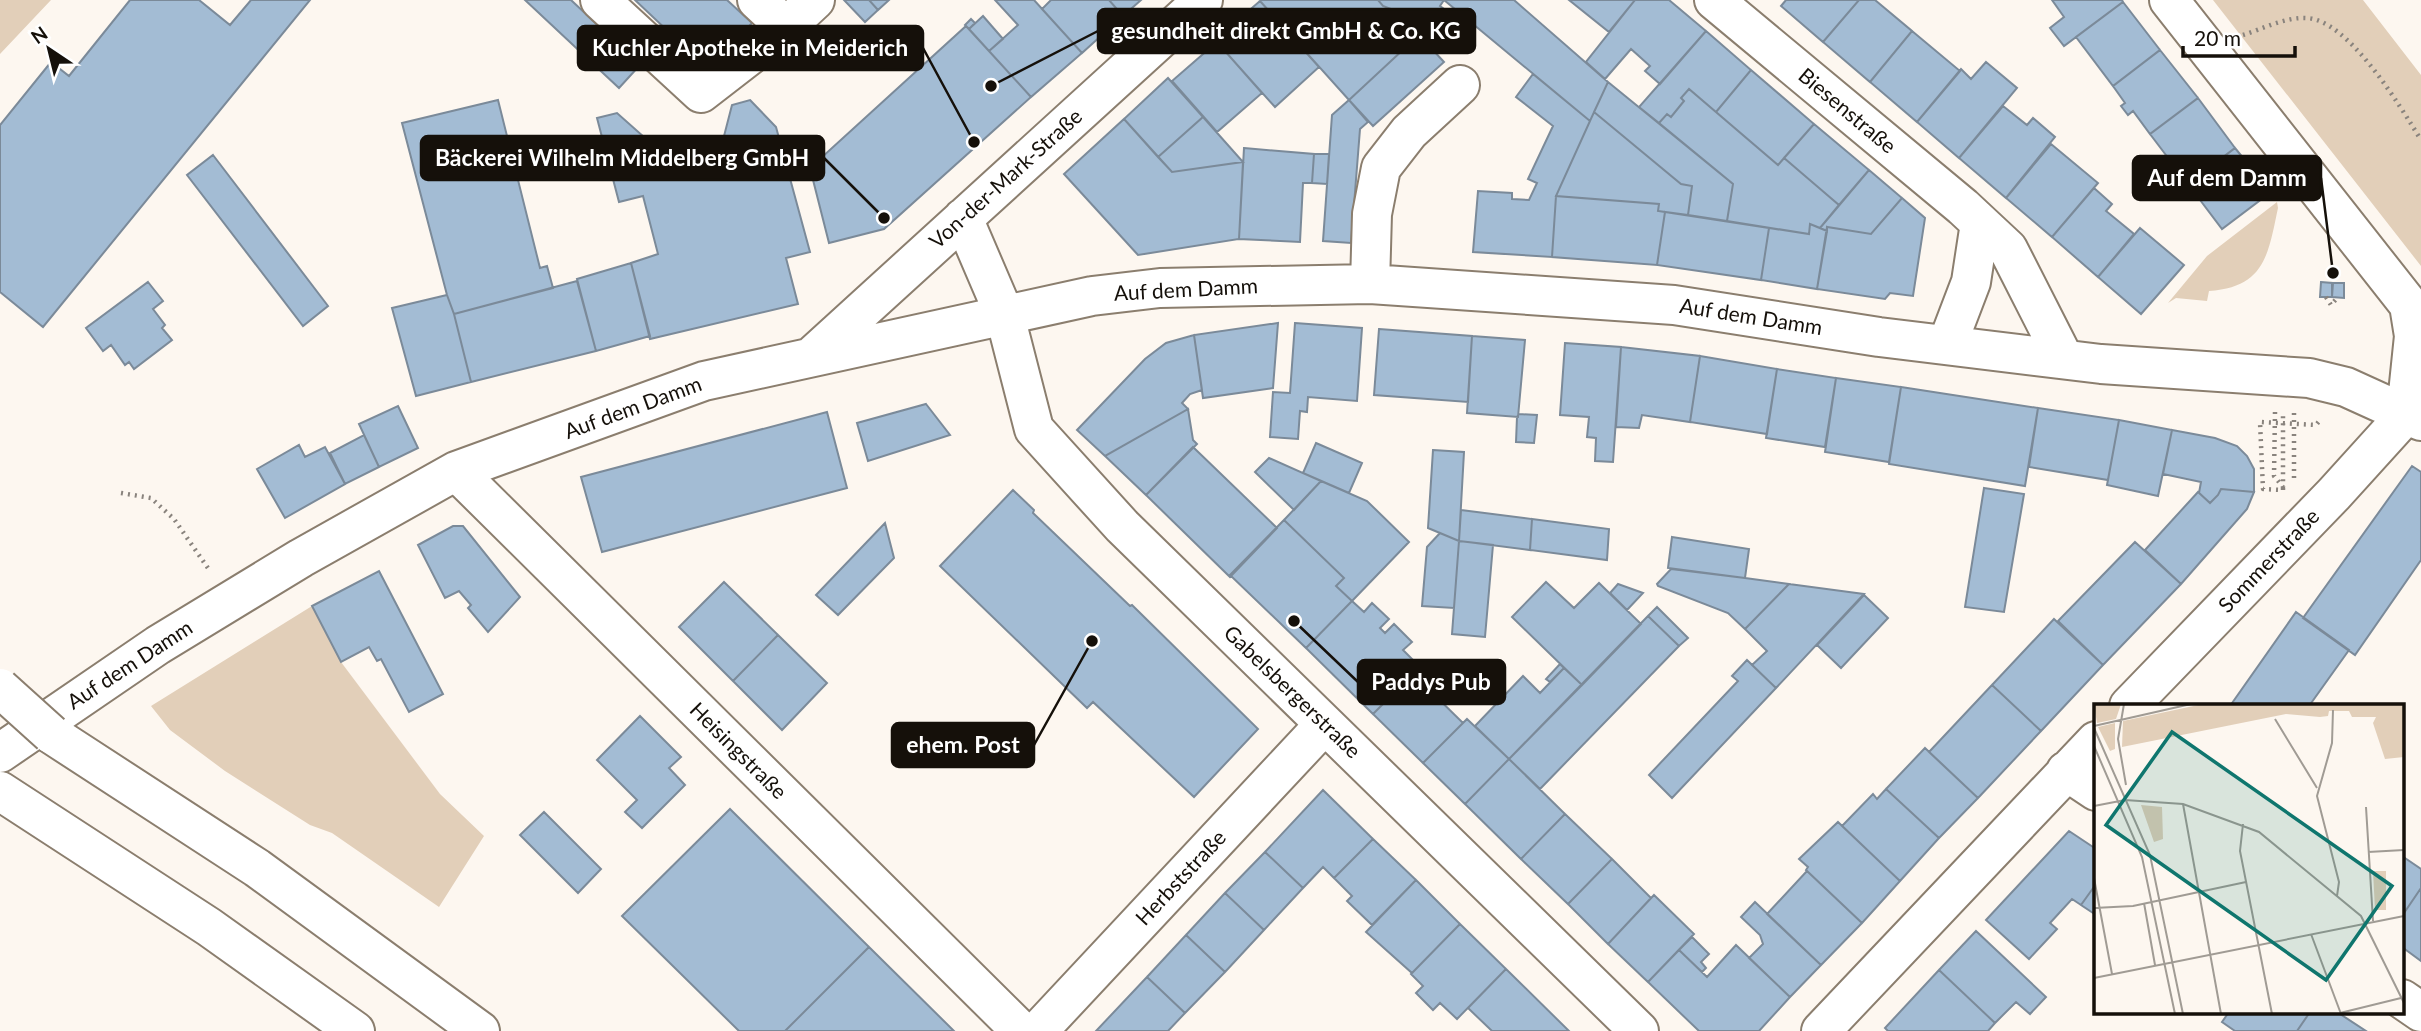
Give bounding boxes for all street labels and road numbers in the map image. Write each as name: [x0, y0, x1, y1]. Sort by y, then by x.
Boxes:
street label: Biesenstraße: [1794, 62, 1902, 158]
street label: Von-der-Mark-Straße: [924, 103, 1086, 253]
street label: Auf dem Damm: [1113, 272, 1259, 305]
street label: Auf dem Damm: [1678, 292, 1824, 339]
street label: Auf dem Damm: [560, 370, 705, 443]
street label: Sommerstraße: [2212, 503, 2324, 617]
street label: Auf dem Damm: [62, 614, 196, 713]
street label: Gabelsbergerstraße: [1220, 619, 1366, 762]
street label: Heisingstraße: [686, 696, 793, 803]
street label: Herbststraße: [1130, 824, 1230, 930]

